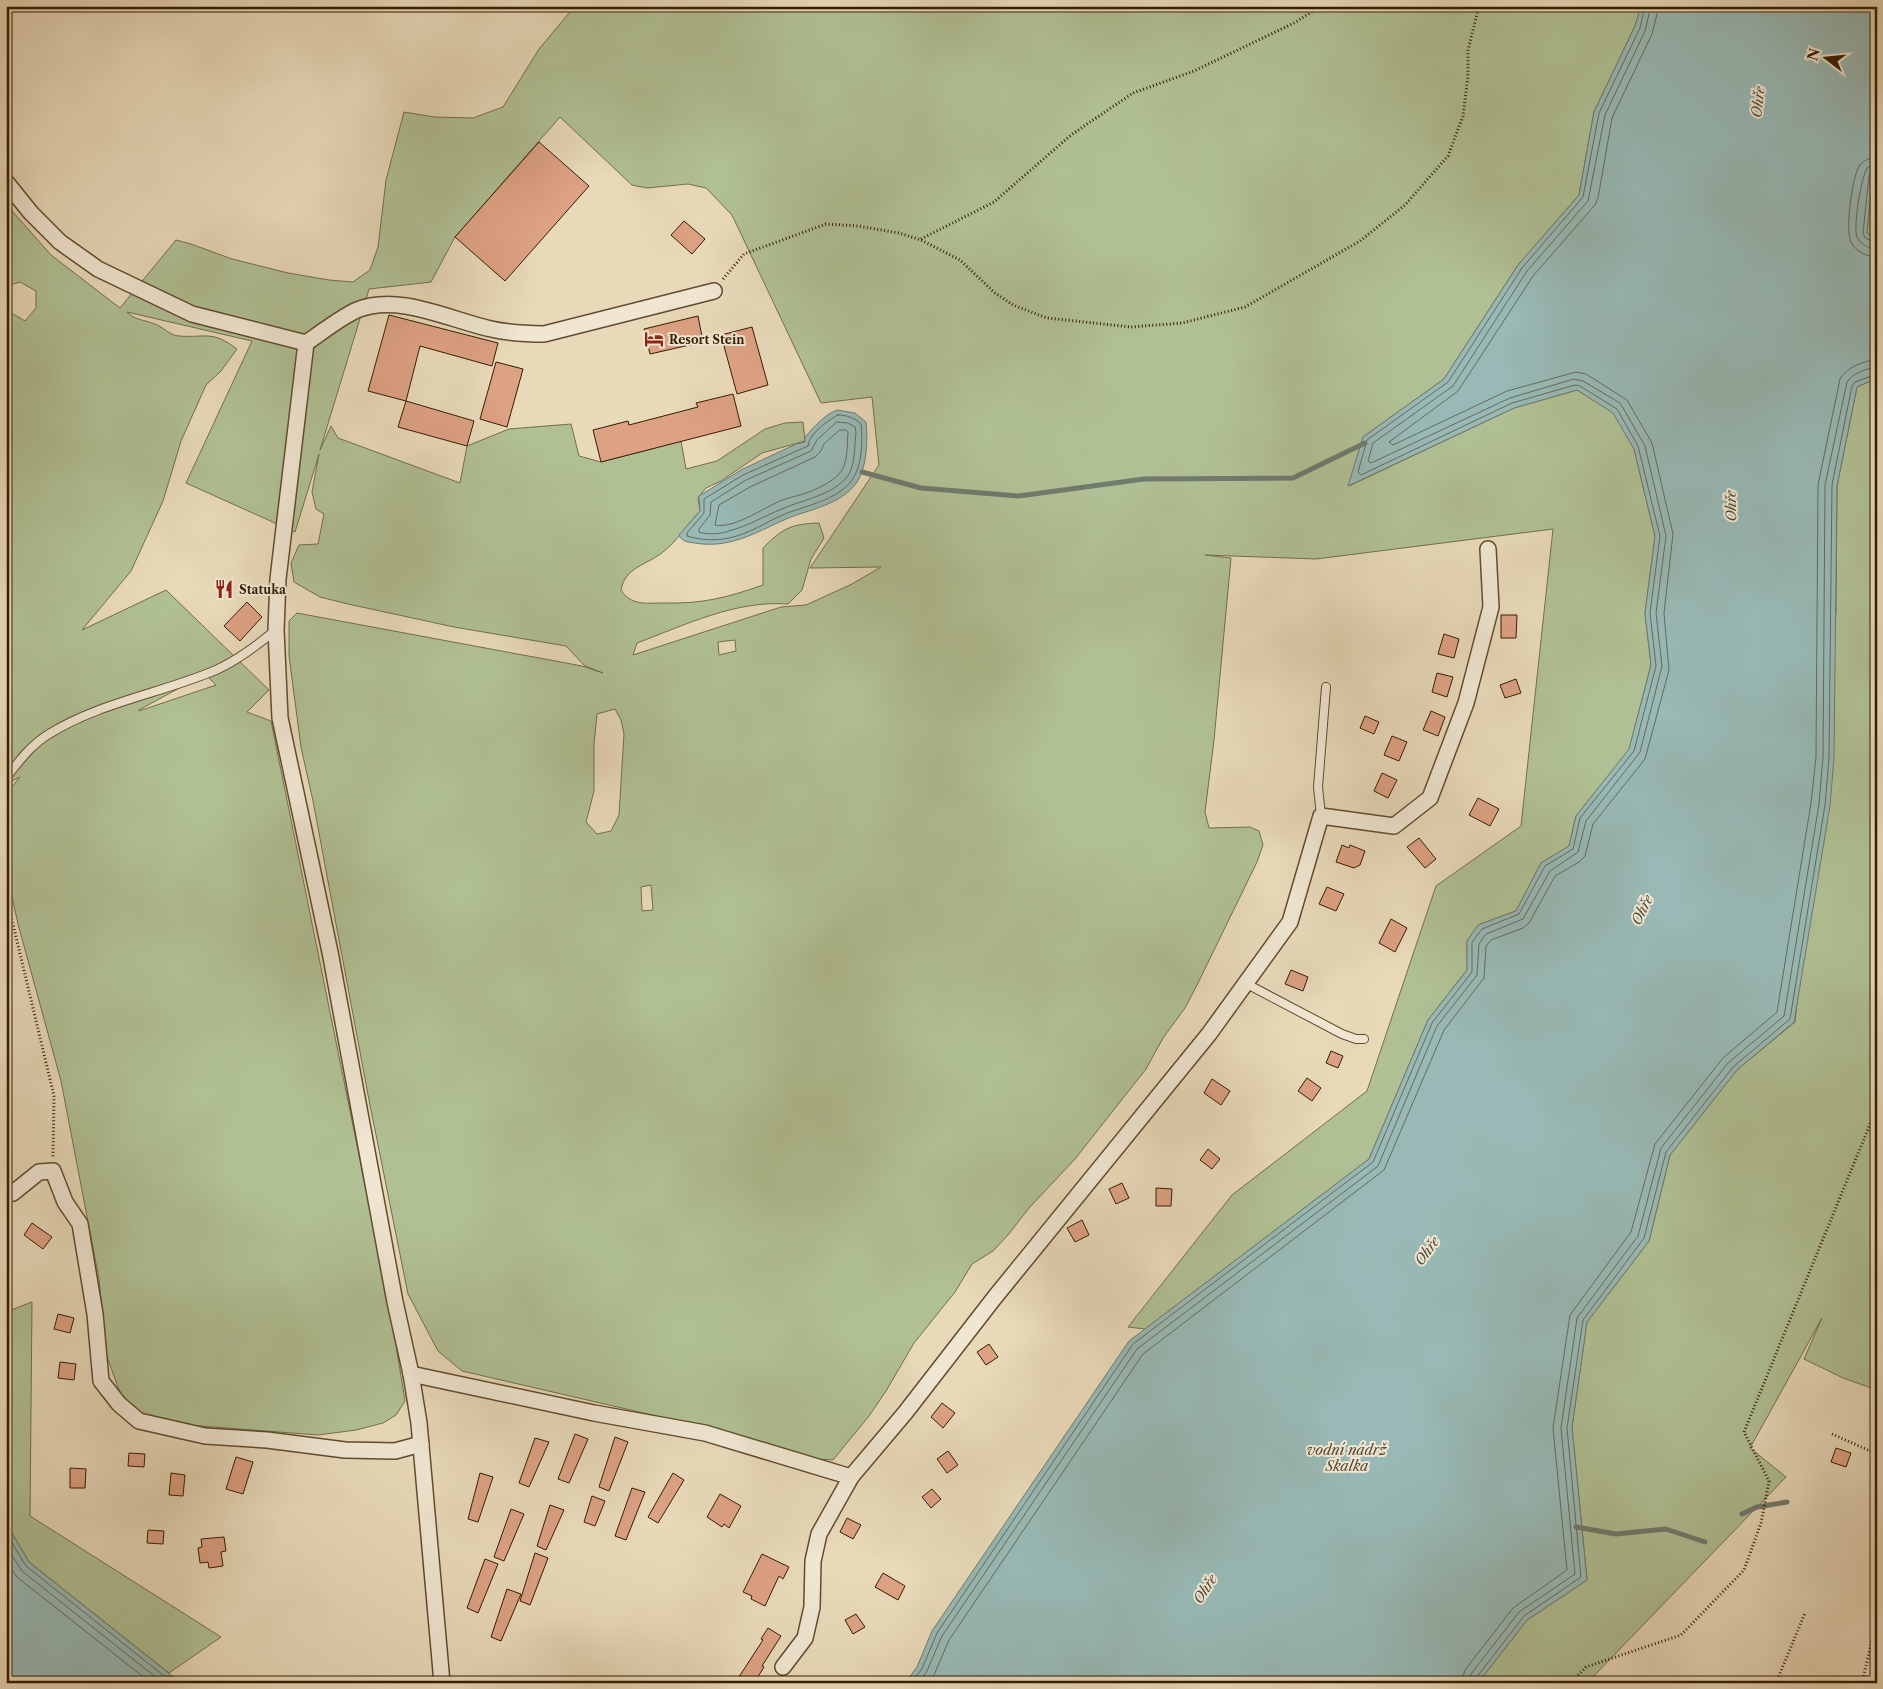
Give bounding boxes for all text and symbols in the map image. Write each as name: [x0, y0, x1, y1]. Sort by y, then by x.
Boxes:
north arrow: [1800, 32, 1850, 82]
text: N: [1803, 46, 1824, 63]
water label: Ohře: [1747, 84, 1769, 119]
hotel icon: Resort Stein: [643, 328, 665, 350]
place label: Resort Stein: [669, 332, 745, 347]
water label: Ohře: [1722, 489, 1740, 522]
restaurant icon: Statuka: [213, 578, 235, 600]
place label: Statuka: [239, 582, 287, 597]
water label: Ohře: [1627, 891, 1657, 928]
water label: Ohře: [1411, 1232, 1444, 1269]
water label: vodní nádrž Skalka: [1307, 1441, 1388, 1475]
water label: Ohře: [1189, 1570, 1222, 1607]

